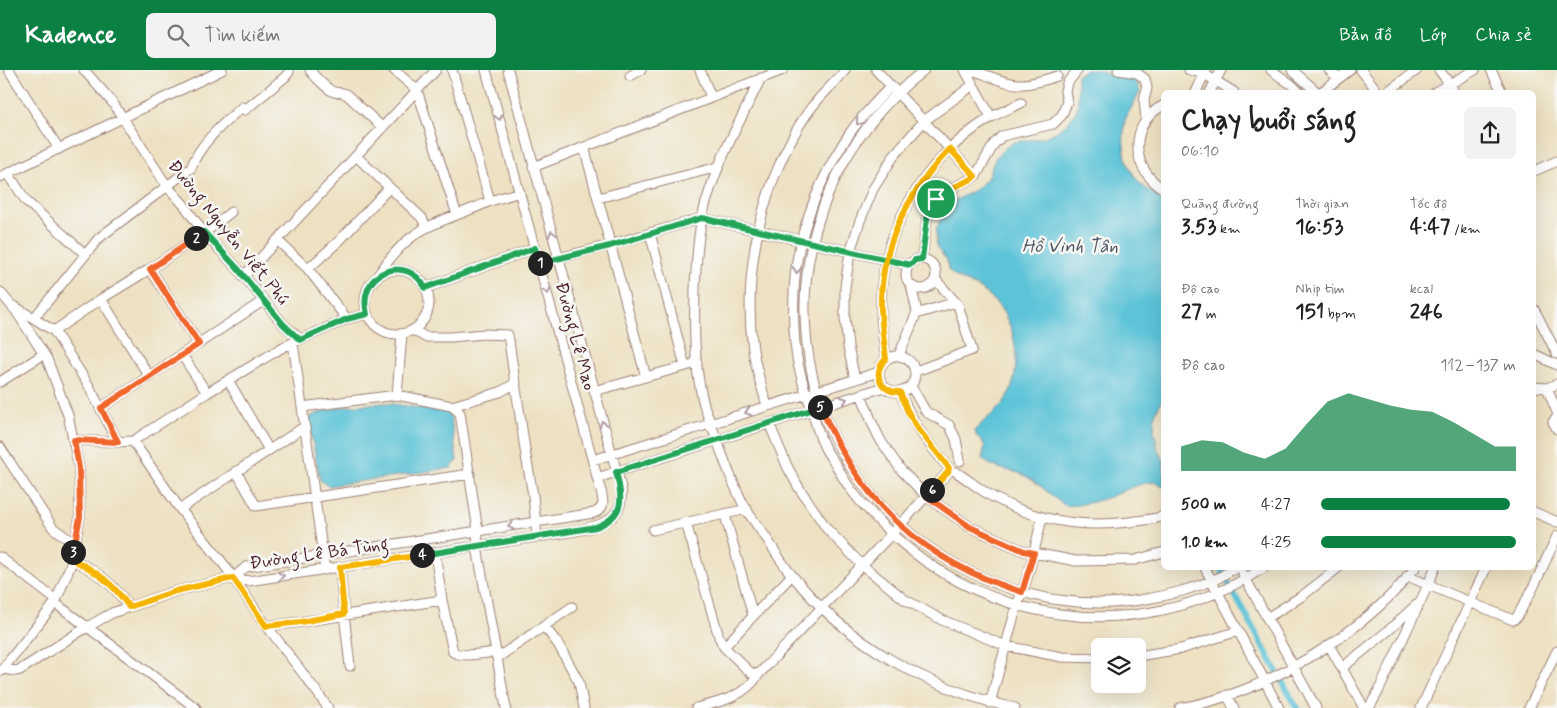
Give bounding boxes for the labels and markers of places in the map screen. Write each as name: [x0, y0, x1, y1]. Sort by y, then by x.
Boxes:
pin: [915, 178, 957, 220]
pin: 2: [184, 226, 208, 250]
pin: 1: [528, 250, 552, 276]
pin: 5: [808, 394, 832, 420]
pin: 6: [920, 478, 944, 502]
pin: 3: [60, 540, 86, 564]
pin: 4: [410, 542, 434, 568]

